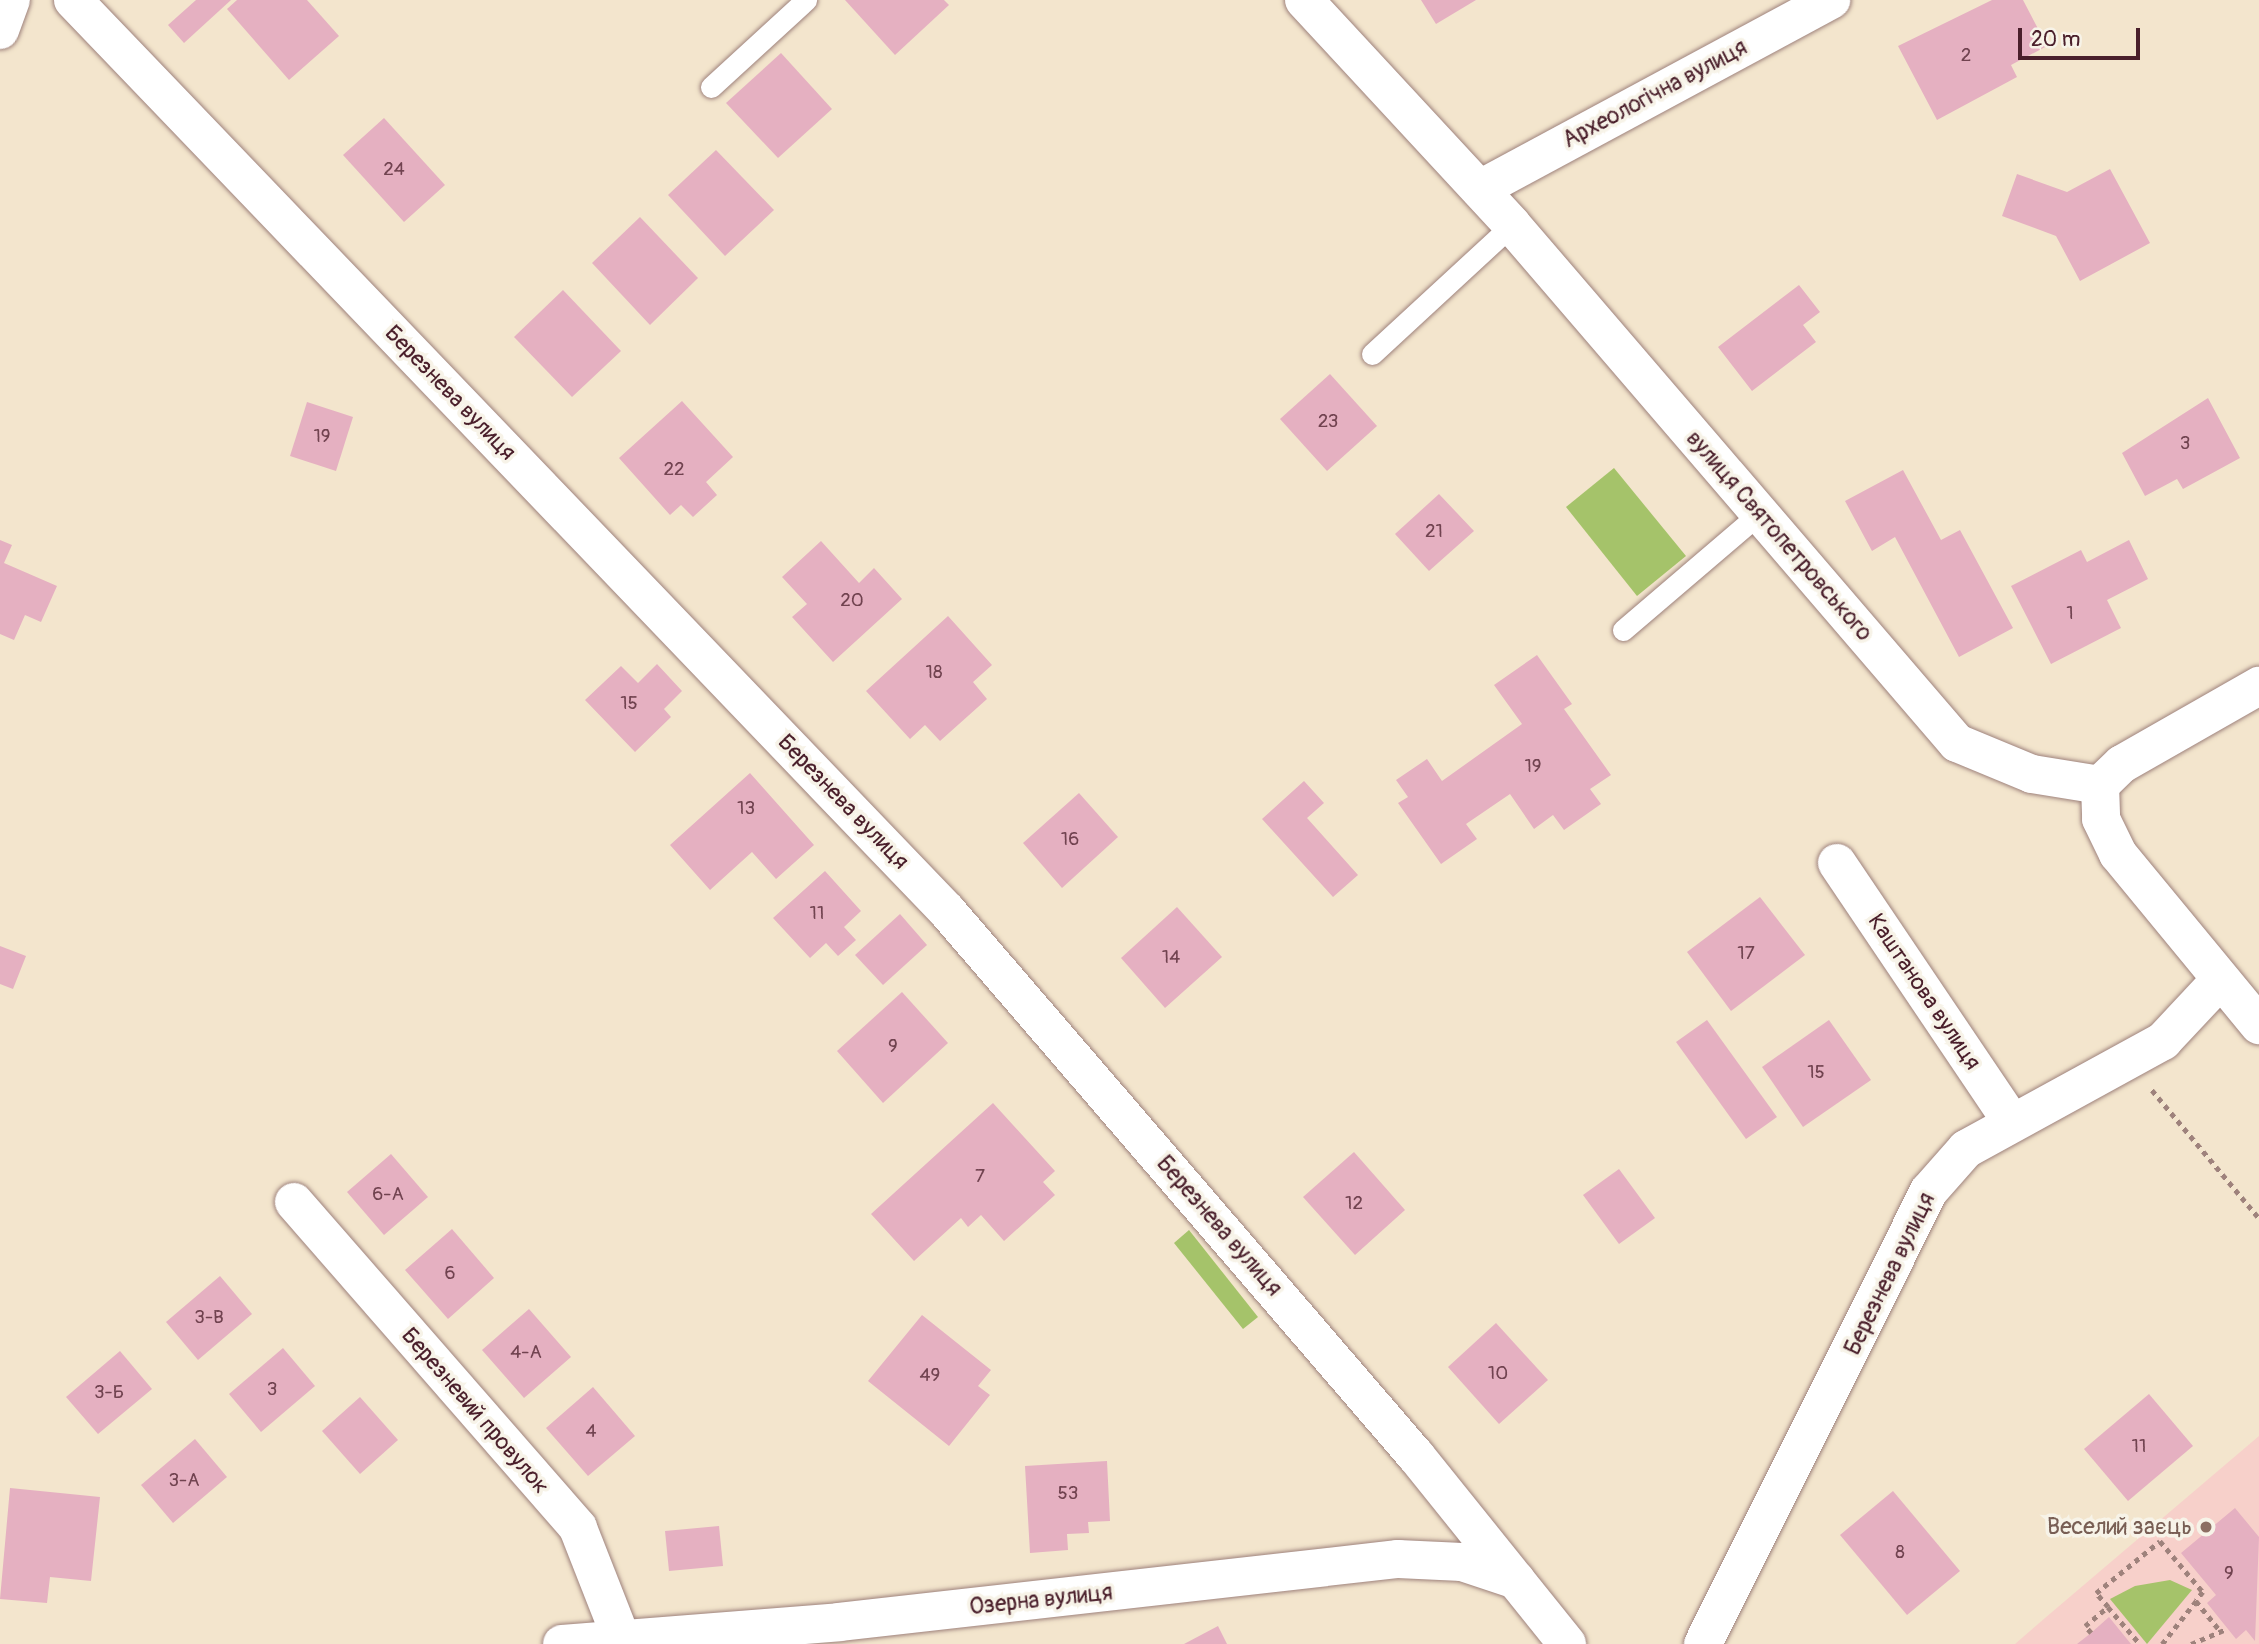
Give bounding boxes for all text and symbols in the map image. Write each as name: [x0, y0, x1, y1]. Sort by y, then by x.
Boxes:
scale bar: [2021, 14, 2144, 58]
text: 20 m: [2031, 26, 2080, 53]
street label: Археологічна вулиця: [1558, 34, 1752, 154]
house number: 2: [1961, 45, 1971, 67]
house number: 24: [383, 159, 405, 181]
street label: Березнева вулиця: [379, 320, 521, 466]
house number: 23: [1318, 411, 1338, 433]
street label: вулиця Святопетровського: [1680, 425, 1878, 647]
house number: 19: [313, 426, 331, 448]
house number: 3: [2180, 433, 2190, 455]
house number: 22: [663, 459, 685, 481]
house number: 21: [1425, 521, 1443, 543]
house number: 20: [840, 590, 864, 612]
house number: 1: [2066, 603, 2074, 625]
house number: 18: [925, 662, 943, 684]
house number: 15: [620, 693, 638, 715]
street label: Березнева вулиця: [772, 729, 914, 875]
house number: 19: [1524, 756, 1542, 778]
house number: 13: [737, 798, 755, 820]
house number: 16: [1061, 829, 1079, 851]
house number: 11: [810, 903, 824, 925]
street label: Каштанова вулиця: [1862, 909, 1986, 1075]
house number: 17: [1737, 943, 1755, 965]
house number: 14: [1162, 947, 1180, 969]
house number: 9: [888, 1036, 898, 1058]
house number: 15: [1807, 1062, 1825, 1084]
street label: Березнева вулиця: [1151, 1150, 1287, 1302]
house number: 7: [975, 1166, 985, 1188]
house number: 6-А: [372, 1184, 404, 1206]
street label: Березнева вулиця: [1839, 1188, 1941, 1360]
house number: 12: [1345, 1193, 1363, 1215]
house number: 6: [444, 1263, 456, 1285]
house number: 3-В: [194, 1307, 224, 1329]
street label: Березневий провулок: [395, 1322, 555, 1500]
house number: 4-А: [510, 1342, 542, 1364]
house number: 10: [1488, 1363, 1508, 1385]
house number: 49: [920, 1365, 940, 1387]
house number: 3: [267, 1379, 277, 1401]
house number: 3-Б: [94, 1382, 124, 1404]
house number: 4: [585, 1421, 597, 1443]
house number: 11: [2132, 1436, 2146, 1458]
house number: 3-А: [168, 1470, 200, 1492]
house number: 53: [1058, 1483, 1078, 1505]
place label: Веселий заєць: [2047, 1513, 2192, 1541]
marker: Веселий заєць: [2198, 1519, 2214, 1535]
house number: 8: [1895, 1542, 1905, 1564]
house number: 9: [2224, 1563, 2234, 1585]
street label: Озерна вулиця: [968, 1579, 1114, 1621]

